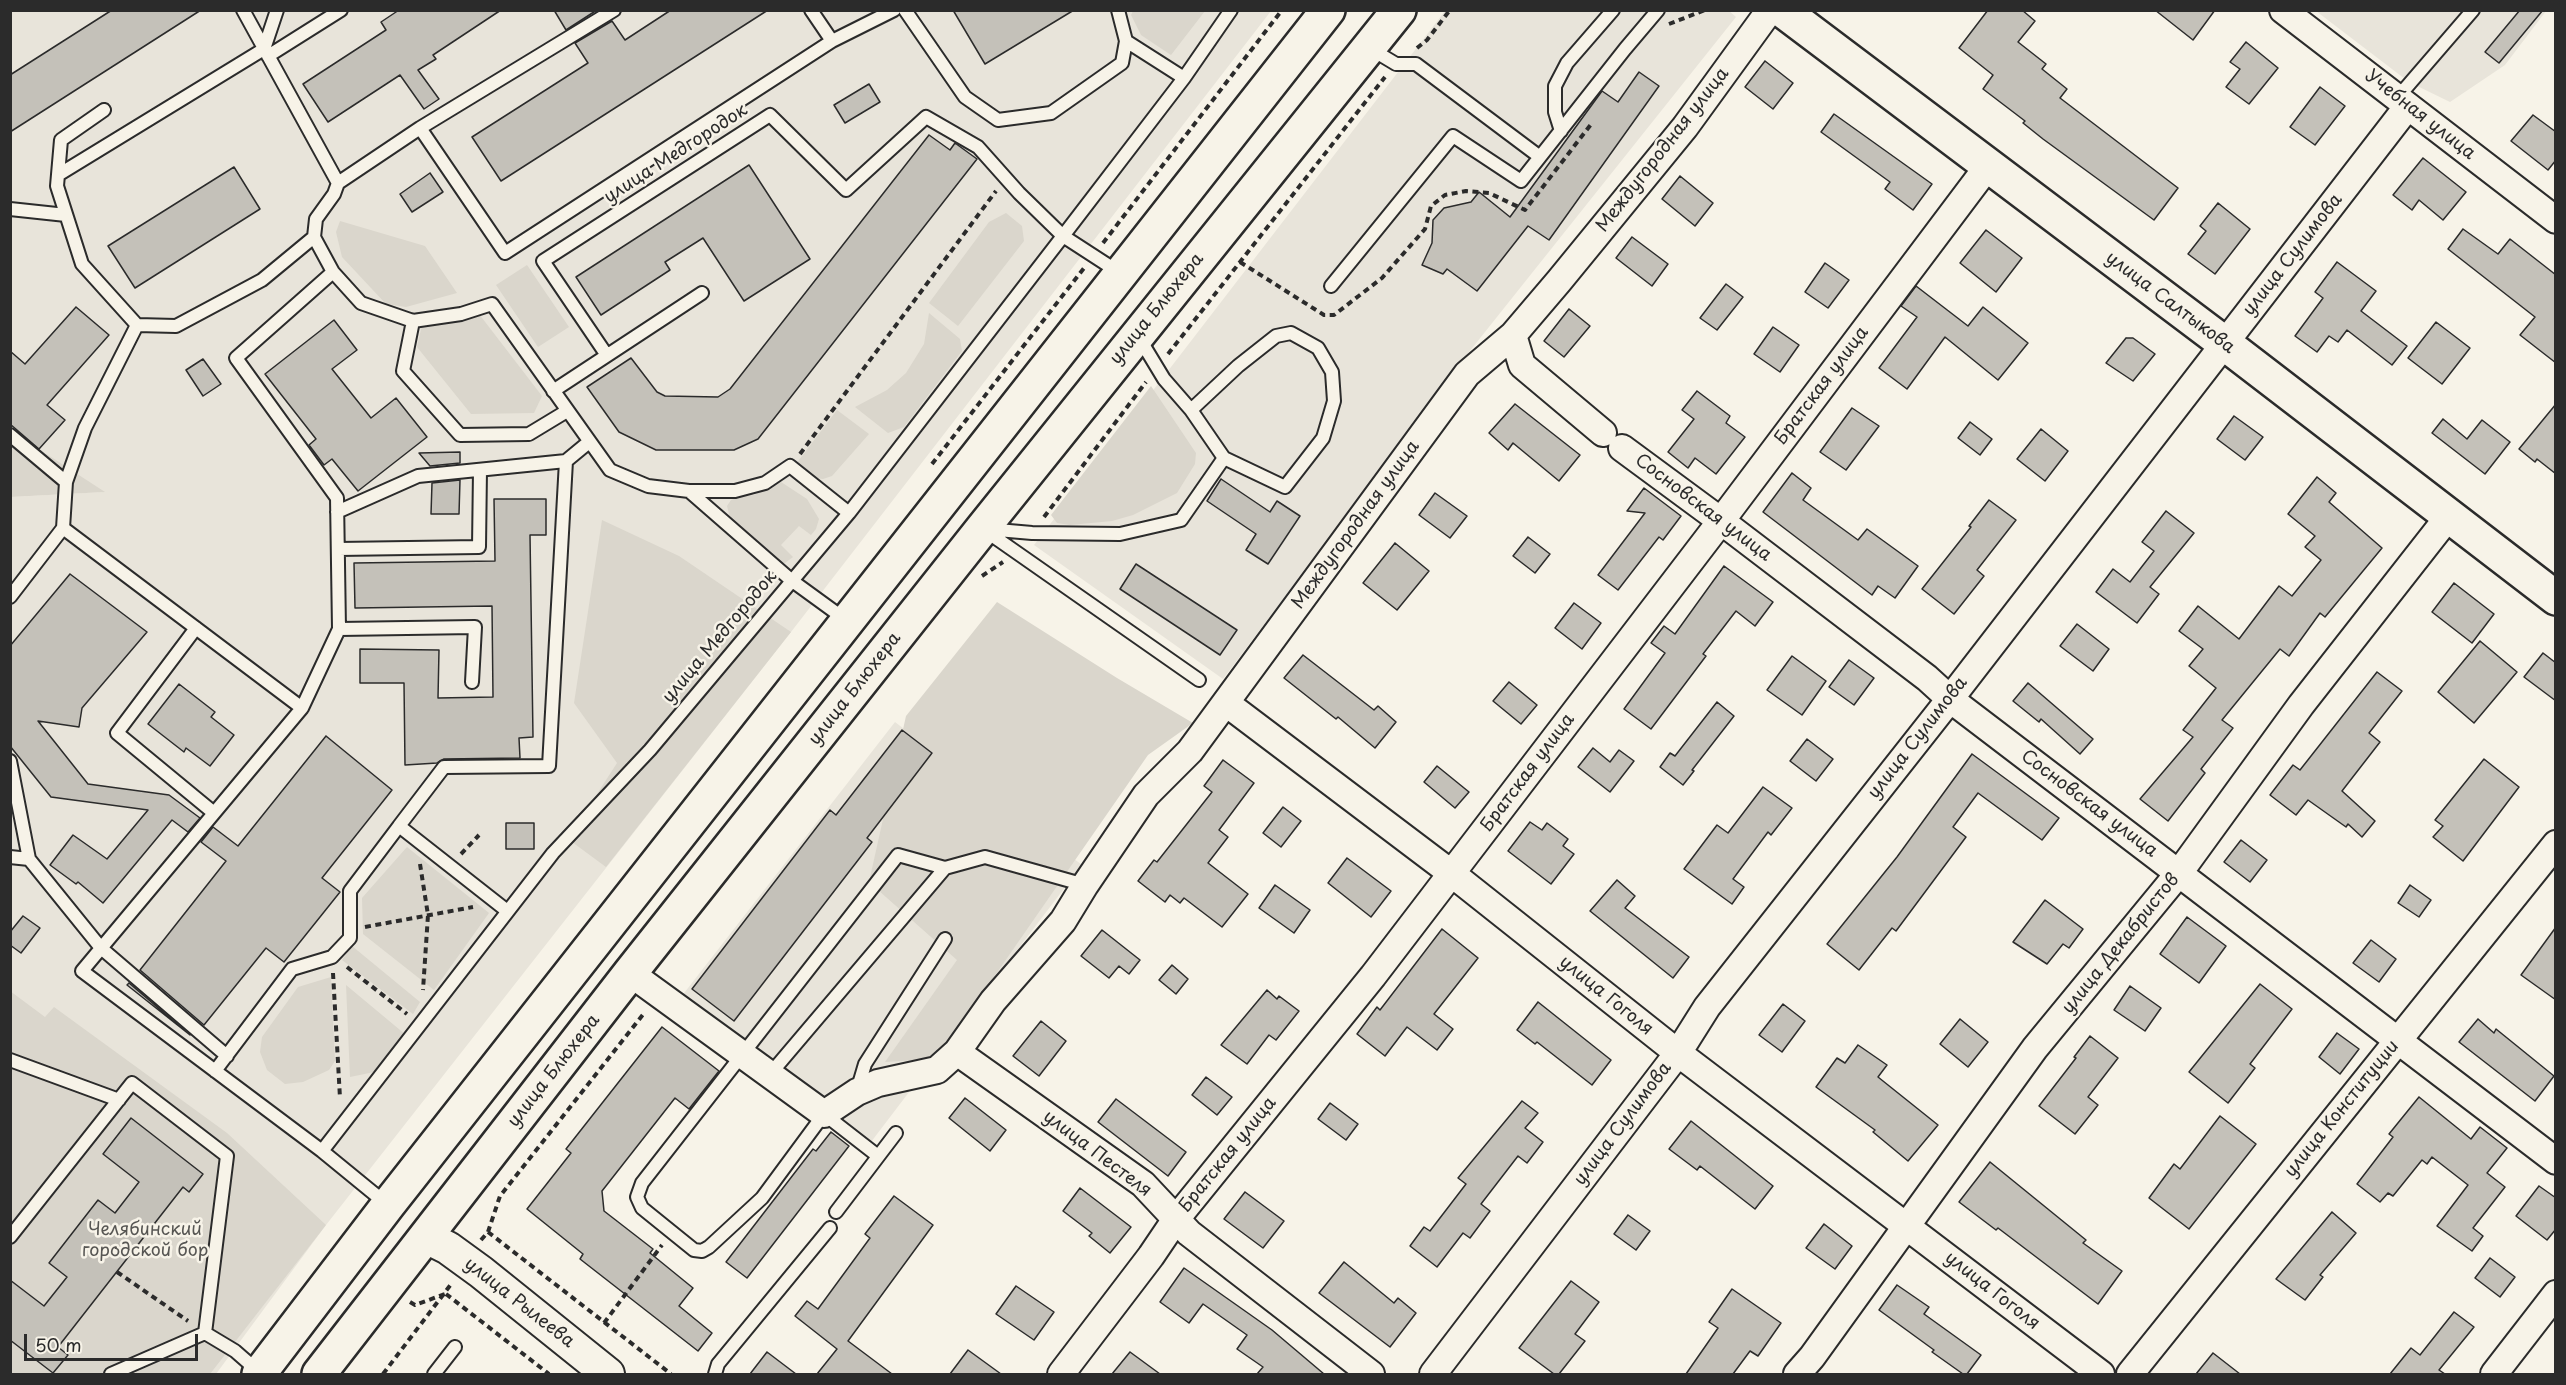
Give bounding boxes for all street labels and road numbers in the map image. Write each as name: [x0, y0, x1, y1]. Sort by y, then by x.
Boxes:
street label: Междугородная улица: [1592, 64, 1734, 236]
street label: Учебная улица: [2361, 65, 2479, 165]
street label: улица Медгородок: [600, 100, 752, 208]
street label: улица Сулимова: [2239, 190, 2347, 320]
street label: улица Салтыкова: [2101, 247, 2239, 359]
street label: улица Блюхера: [1105, 249, 1209, 369]
street label: Братская улица: [1770, 323, 1874, 449]
street label: Междугородная улица: [1288, 437, 1424, 613]
street label: Сосновская улица: [1631, 450, 1775, 566]
street label: улица Медгородок: [658, 566, 782, 708]
street label: улица Блюхера: [804, 628, 906, 750]
street label: улица Сулимова: [1864, 673, 1972, 803]
street label: Братская улица: [1476, 710, 1580, 836]
street label: Сосновская улица: [2017, 746, 2161, 862]
street label: улица Декабристов: [2058, 870, 2184, 1018]
street label: улица Гоголя: [1555, 952, 1657, 1040]
street label: улица Блюхера: [503, 1010, 605, 1132]
street label: улица Конституции: [2280, 1036, 2404, 1182]
street label: улица Сулимова: [1570, 1058, 1676, 1190]
street label: Братская улица: [1175, 1093, 1281, 1217]
street label: улица Пестеля: [1038, 1106, 1156, 1202]
street label: улица Гоголя: [1940, 1247, 2044, 1335]
street label: улица Рылеева: [460, 1253, 578, 1353]

